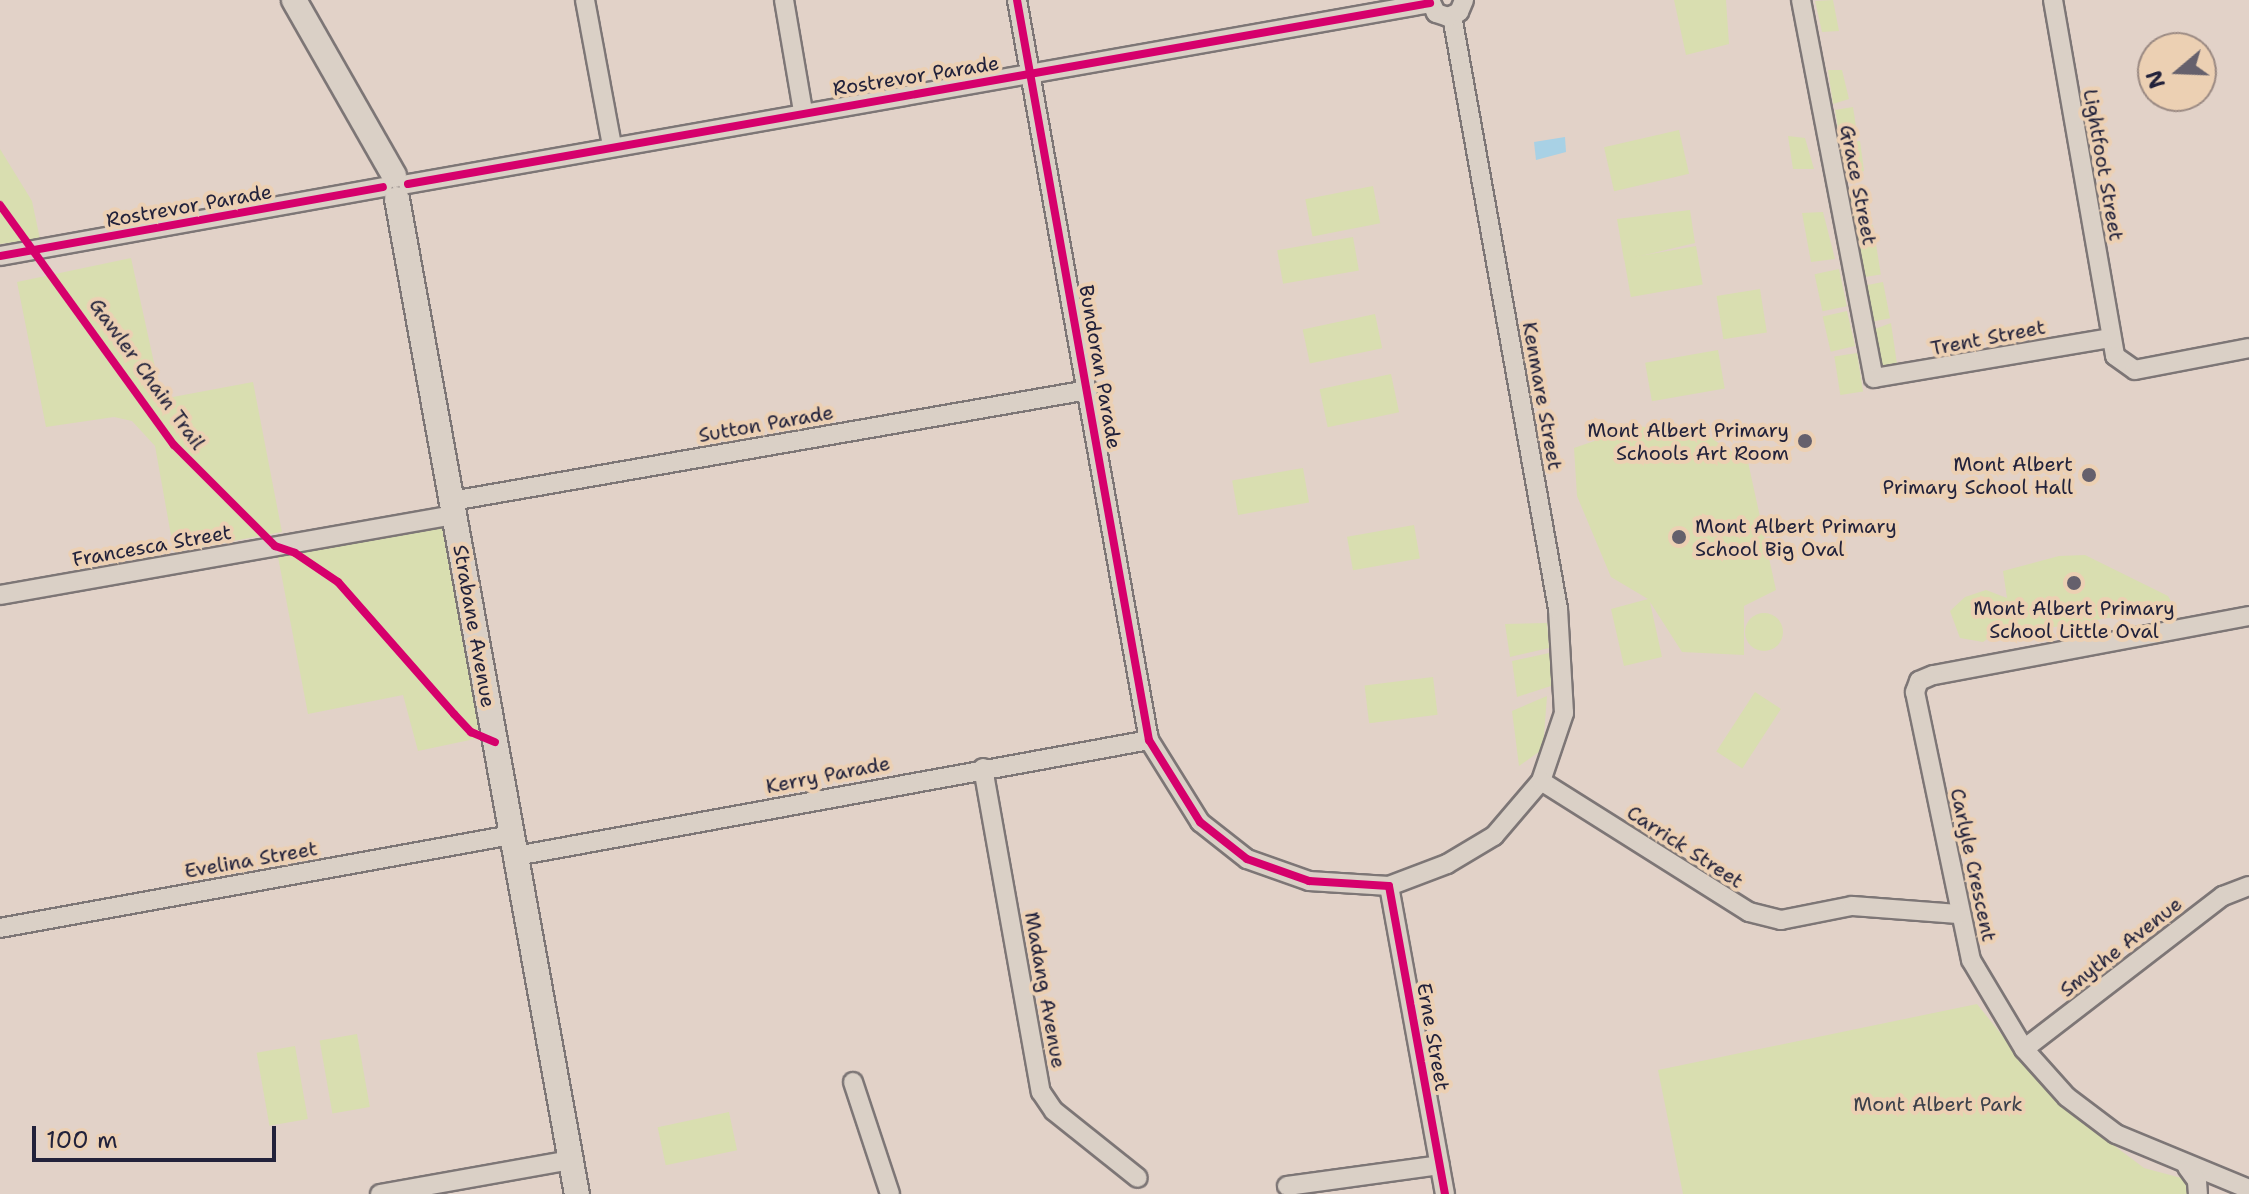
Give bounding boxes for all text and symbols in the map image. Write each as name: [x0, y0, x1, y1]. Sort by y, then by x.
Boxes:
north arrow: [2137, 32, 2217, 112]
street label: Rostrevor Parade: [831, 51, 1001, 101]
text: N: [2139, 66, 2172, 92]
street label: Lightfoot Street: [2078, 87, 2128, 243]
street label: Grace Street: [1835, 123, 1881, 247]
street label: Rostrevor Parade: [104, 180, 274, 232]
street label: Bundoran Parade: [1074, 283, 1126, 451]
street label: Gawler Chain Trail: [84, 294, 210, 454]
street label: Trent Street: [1929, 315, 2047, 361]
street label: Kenmare Street: [1517, 320, 1567, 472]
street label: Sutton Parade: [697, 400, 835, 448]
place label: Mont Albert Primary Schools Art Room: [1587, 418, 1789, 465]
marker: Mont Albert Primary Schools Art Room: [1796, 432, 1814, 450]
place label: Mont Albert Primary School Hall: [1883, 452, 2073, 499]
marker: Mont Albert Primary School Hall: [2080, 466, 2098, 484]
place label: Mont Albert Primary School Big Oval: [1695, 514, 1897, 561]
street label: Francesca Street: [71, 520, 233, 572]
marker: Mont Albert Primary School Big Oval: [1670, 528, 1688, 546]
street label: Strabane Avenue: [448, 543, 500, 709]
marker: Mont Albert Primary School Little Oval: [2065, 574, 2083, 592]
place label: Mont Albert Primary School Little Oval: [1973, 596, 2175, 643]
street label: Kerry Parade: [764, 751, 892, 799]
street label: Carlyle Crescent: [1945, 786, 2001, 944]
street label: Carrick Street: [1622, 800, 1748, 894]
street label: Evelina Street: [183, 837, 319, 883]
street label: Smythe Avenue: [2055, 892, 2187, 1002]
street label: Madang Avenue: [1019, 910, 1071, 1070]
street label: Erne Street: [1412, 981, 1454, 1093]
park label: Mont Albert Park: [1853, 1092, 2023, 1116]
scale bar: [36, 1110, 280, 1160]
text: 100 m: [46, 1124, 118, 1156]

